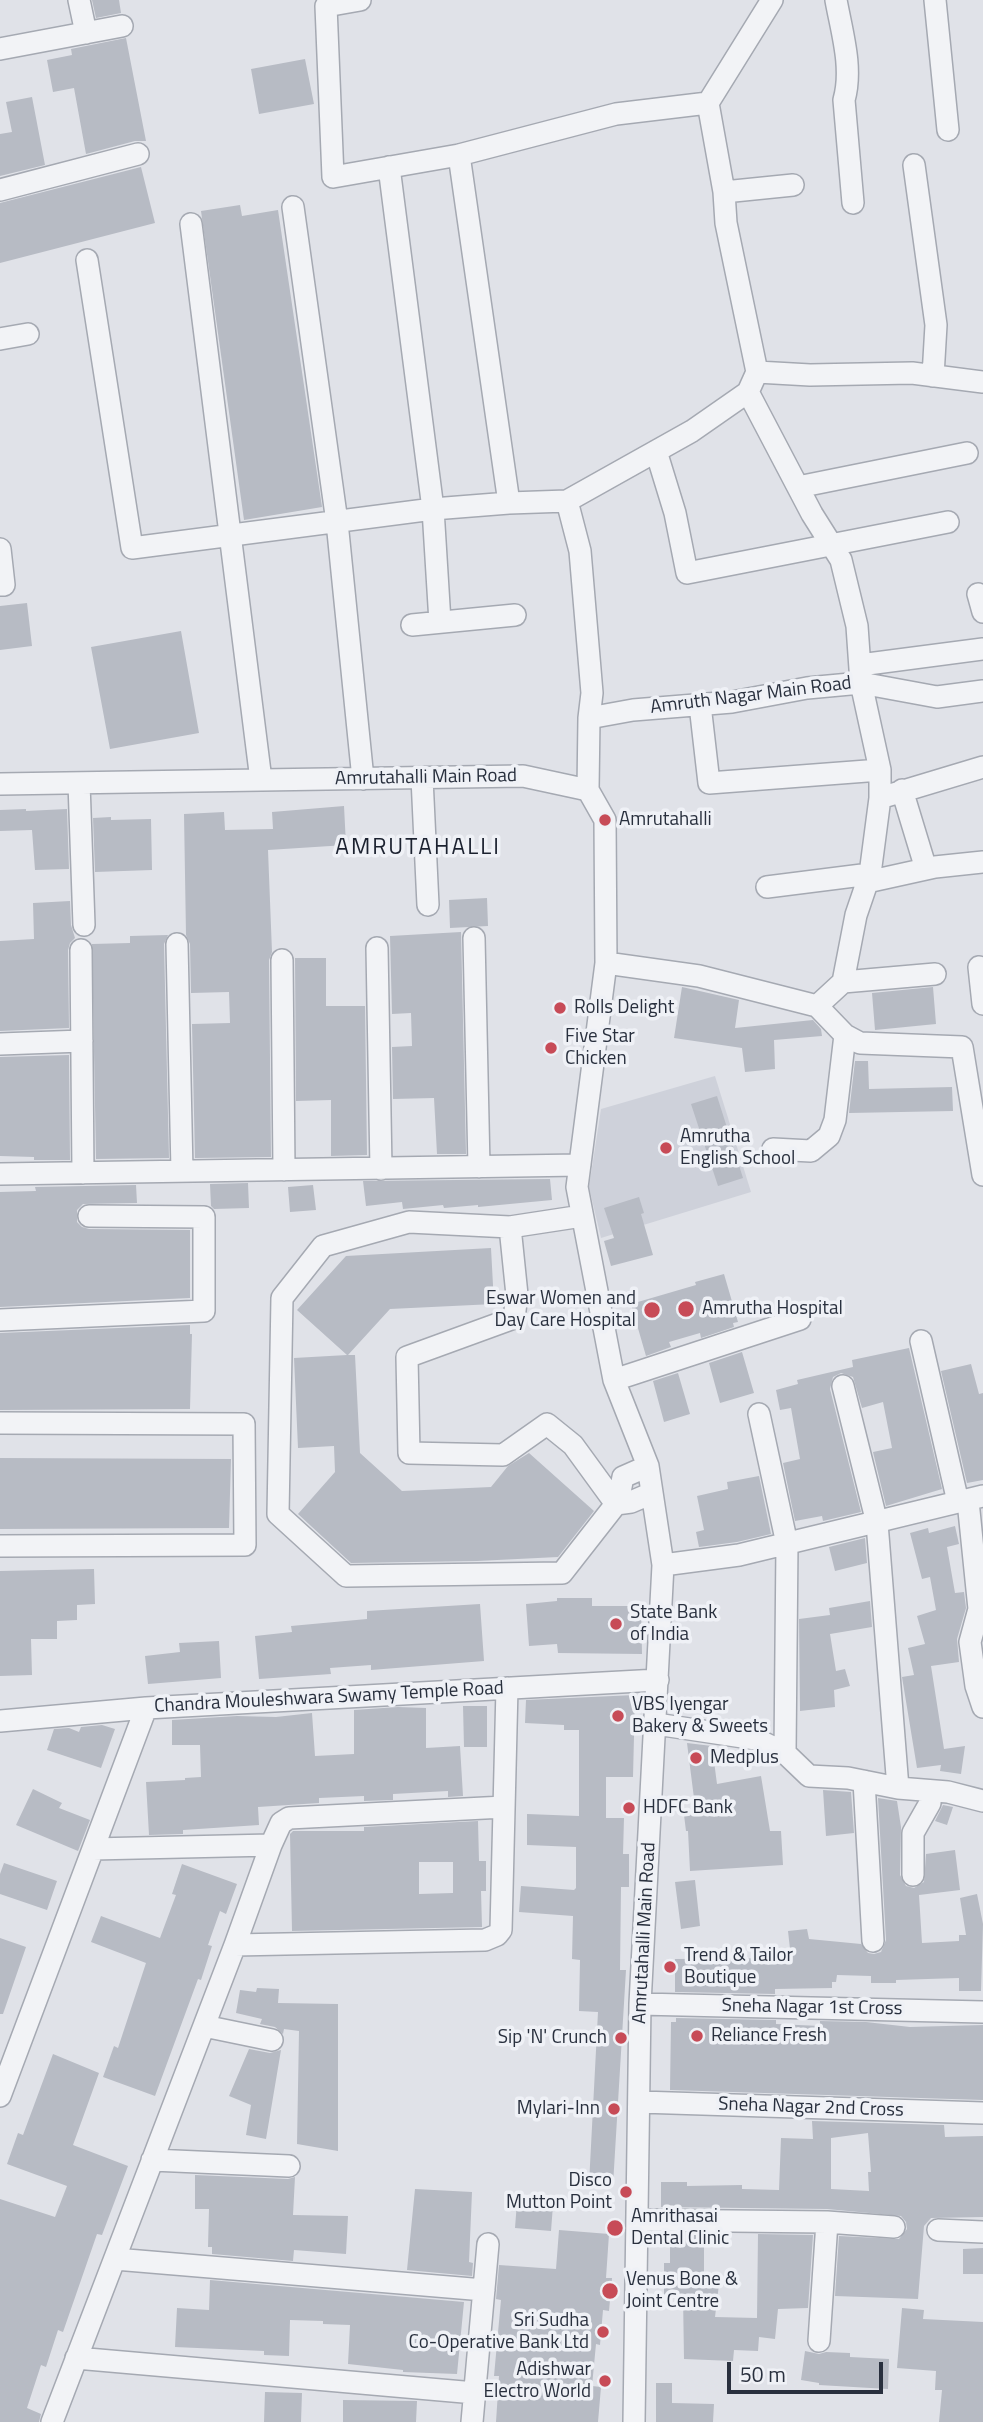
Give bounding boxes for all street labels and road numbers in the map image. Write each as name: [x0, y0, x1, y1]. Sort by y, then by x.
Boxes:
street label: Amruth Nagar Main Road: [649, 672, 853, 720]
street label: Amrutahalli Main Road: [335, 765, 517, 791]
street label: Chandra Mouleshwara Swamy Temple Road: [154, 1677, 504, 1719]
street label: Amrutahalli Main Road: [629, 1841, 661, 2025]
street label: Sneha Nagar 1st Cross: [721, 1995, 903, 2021]
street label: Sneha Nagar 2nd Cross: [718, 2093, 904, 2123]

